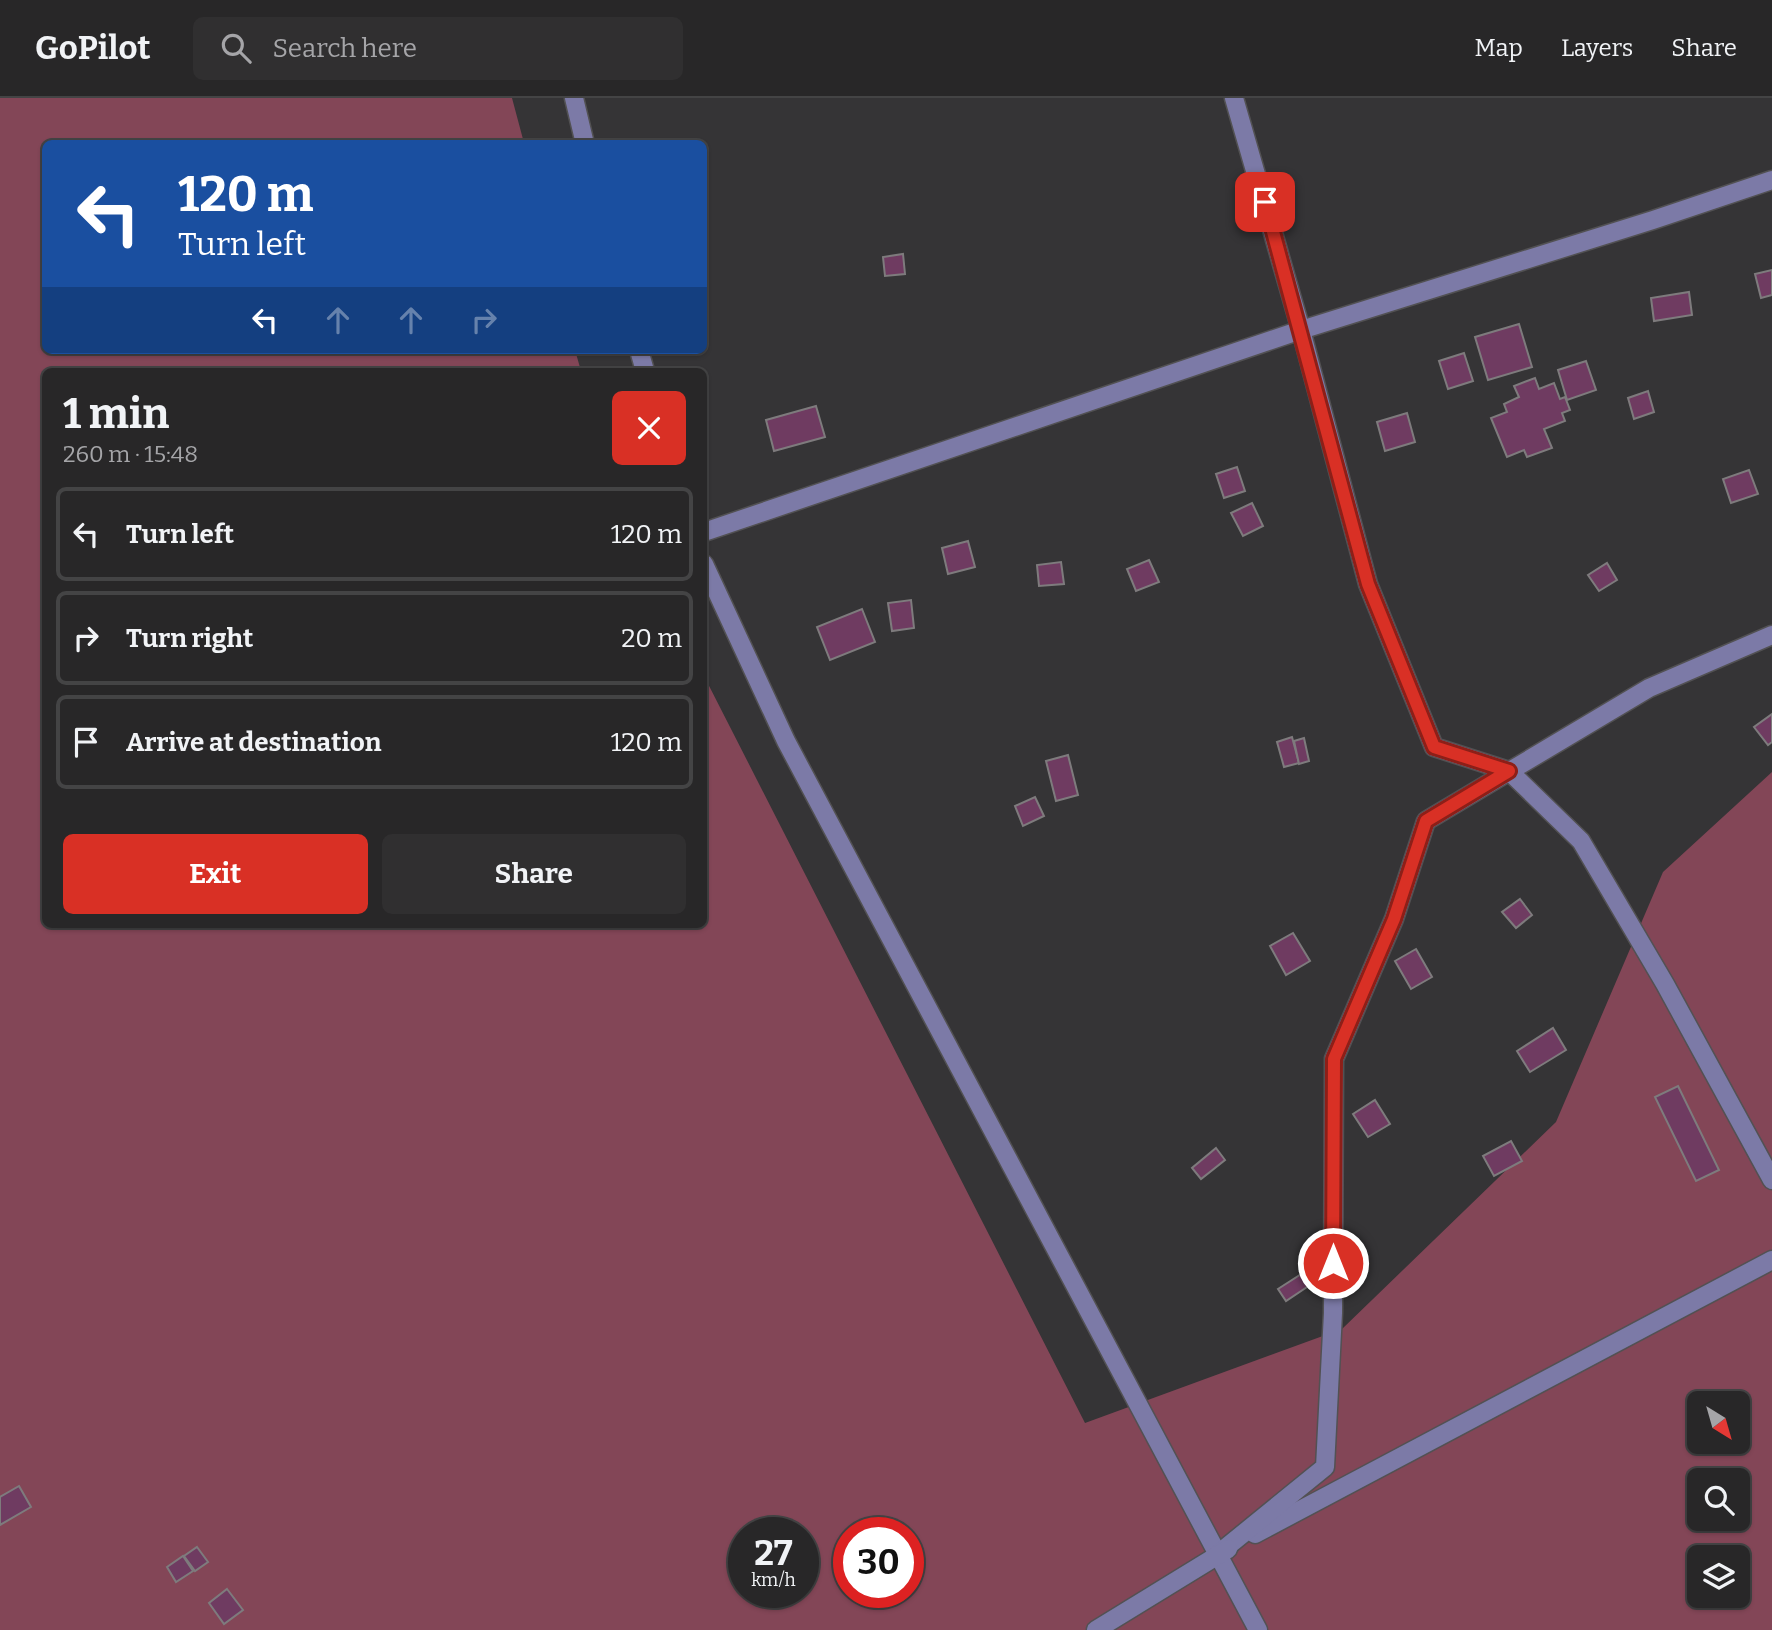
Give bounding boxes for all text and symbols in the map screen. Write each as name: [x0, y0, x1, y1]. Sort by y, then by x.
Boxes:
search box: [193, 17, 683, 80]
text: GoPilot: [35, 28, 151, 68]
icon: search: [217, 29, 255, 67]
text: Search here: [273, 33, 417, 64]
text: Map: [1475, 34, 1523, 62]
text: Layers: [1561, 34, 1633, 62]
text: Share: [1671, 34, 1737, 62]
text: 120 m: [178, 165, 313, 224]
icon: left: [63, 168, 154, 259]
pin: [1235, 172, 1295, 232]
icon: arrive: [1246, 183, 1284, 221]
text: Turn left: [178, 225, 306, 263]
icon: left: [246, 301, 284, 339]
icon: ahead: [319, 301, 357, 339]
icon: ahead: [392, 301, 430, 339]
icon: right: [465, 301, 503, 339]
text: 1 min: [63, 389, 169, 439]
button: close: [612, 391, 686, 465]
text: 260 m · 15:48: [63, 440, 198, 468]
icon: left: [67, 515, 105, 553]
text: Turn left: [126, 519, 234, 550]
text: 120 m: [611, 519, 682, 550]
icon: right: [67, 619, 105, 657]
text: Turn right: [126, 623, 253, 654]
text: 20 m: [621, 623, 682, 654]
icon: arrive: [67, 723, 105, 761]
text: Arrive at destination: [126, 727, 381, 758]
text: 120 m: [611, 727, 682, 758]
button: Exit: [63, 834, 368, 914]
button: Share: [382, 834, 686, 914]
position arrow: [1296, 1226, 1370, 1300]
north arrow: [1687, 1391, 1750, 1454]
map controls: [1687, 1391, 1750, 1608]
button: search: [1687, 1468, 1750, 1531]
speed limit sign: 30: [833, 1517, 924, 1608]
text: 27: [754, 1532, 793, 1574]
button: layers: [1687, 1545, 1750, 1608]
text: km/h: [751, 1569, 796, 1591]

